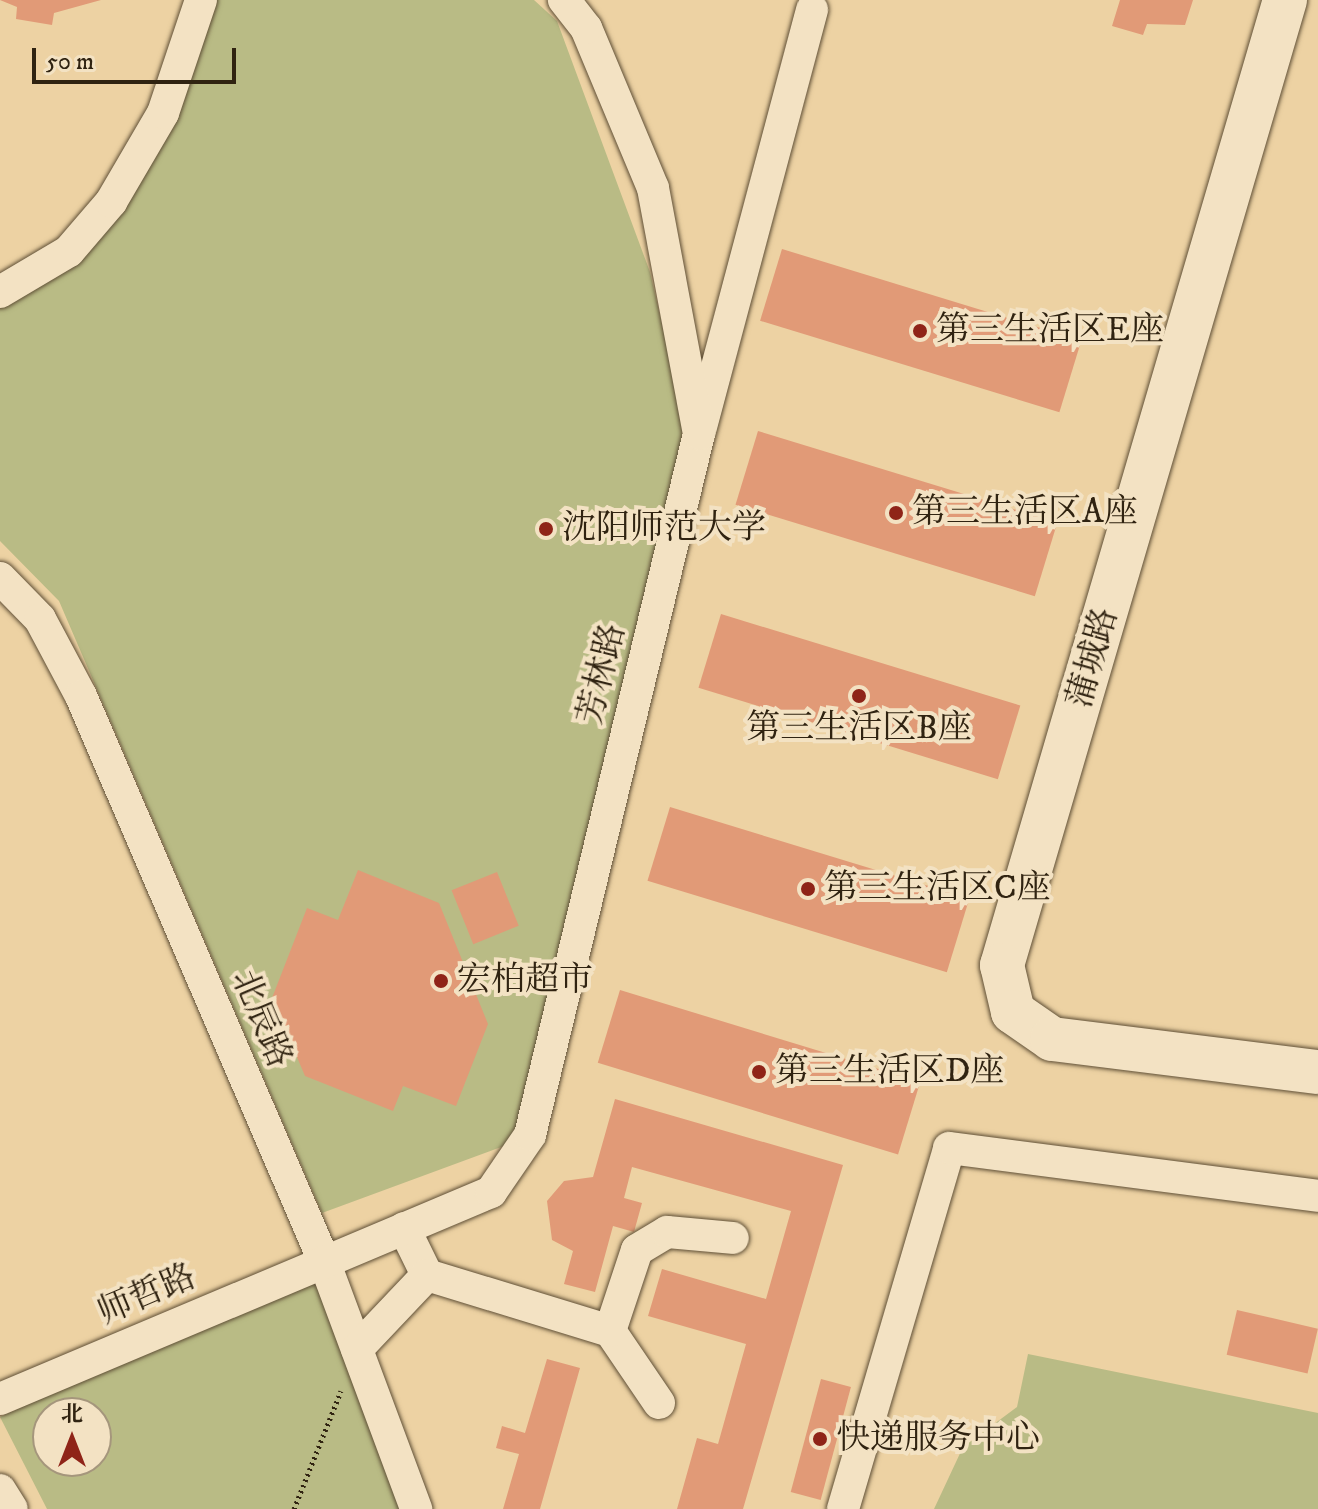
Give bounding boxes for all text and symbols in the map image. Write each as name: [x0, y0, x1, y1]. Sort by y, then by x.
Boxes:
scale bar: [36, 32, 240, 82]
text: 50 m: [46, 47, 94, 77]
place label: 第三生活区E座: [936, 311, 1164, 351]
marker: 第三生活区E座: [911, 322, 929, 340]
place label: 第三生活区A座: [912, 493, 1138, 533]
marker: 第三生活区A座: [887, 504, 905, 522]
place label: 沈阳师范大学: [562, 509, 766, 549]
marker: 沈阳师范大学: [537, 520, 555, 538]
street label: 蒲城路: [1059, 603, 1127, 713]
street label: 芳林路: [570, 620, 634, 728]
marker: 第三生活区B座: [850, 687, 868, 705]
place label: 第三生活区B座: [746, 709, 972, 749]
place label: 第三生活区C座: [824, 869, 1051, 909]
marker: 第三生活区C座: [799, 880, 817, 898]
place label: 宏柏超市: [457, 961, 593, 1001]
street label: 北辰路: [222, 964, 300, 1074]
marker: 宏柏超市: [432, 972, 450, 990]
place label: 第三生活区D座: [775, 1052, 1004, 1092]
marker: 第三生活区D座: [750, 1063, 768, 1081]
street label: 师哲路: [92, 1256, 202, 1334]
north arrow: [32, 1397, 112, 1477]
text: 北: [61, 1401, 83, 1428]
place label: 快递服务中心: [836, 1419, 1040, 1459]
marker: 快递服务中心: [811, 1430, 829, 1448]

